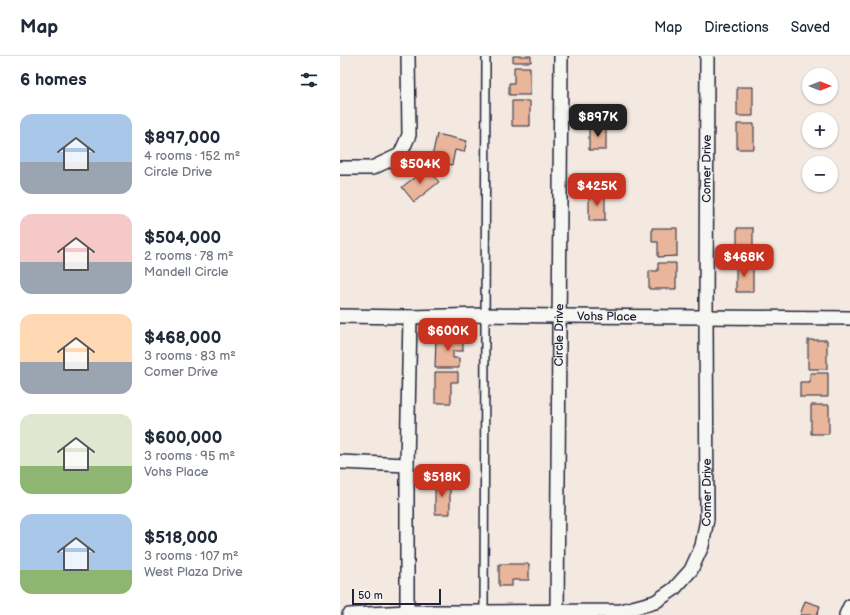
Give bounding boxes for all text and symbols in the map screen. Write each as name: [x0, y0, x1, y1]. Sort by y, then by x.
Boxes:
text: Map: [20, 16, 58, 39]
text: Map: [654, 19, 682, 36]
text: Directions: [704, 19, 769, 36]
text: Saved: [791, 19, 830, 36]
north arrow: [802, 68, 838, 104]
map controls: [802, 68, 838, 192]
icon: filters: [298, 69, 320, 91]
text: 6 homes: [20, 70, 87, 90]
pin: $897K: [570, 104, 626, 138]
text: $897K: [578, 109, 618, 125]
button: +: [802, 112, 838, 148]
text: $897,000: [144, 128, 220, 148]
icon: home: [52, 130, 100, 178]
street label: Comer Drive: [699, 134, 714, 203]
text: 4 rooms · 152 m²: [144, 148, 240, 164]
pin: $504K: [392, 151, 448, 185]
text: $504K: [400, 156, 440, 172]
button: −: [802, 156, 838, 192]
text: Circle Drive: [144, 164, 212, 180]
pin: $425K: [569, 173, 625, 207]
text: $425K: [577, 178, 617, 194]
text: $504,000: [144, 228, 221, 248]
icon: home: [52, 230, 100, 278]
pin: $468K: [716, 244, 772, 278]
text: 2 rooms · 78 m²: [144, 248, 234, 264]
text: $468K: [724, 249, 764, 265]
text: Mandell Circle: [144, 264, 229, 280]
street label: Circle Drive: [551, 303, 567, 367]
street label: Vohs Place: [577, 309, 637, 324]
pin: $600K: [420, 318, 476, 352]
text: $600K: [427, 323, 469, 339]
text: $468,000: [144, 328, 221, 348]
icon: home: [52, 330, 100, 378]
text: 3 rooms · 83 m²: [144, 348, 236, 364]
text: Comer Drive: [144, 364, 218, 380]
text: $600,000: [144, 428, 222, 448]
icon: home: [52, 430, 100, 478]
text: 3 rooms · 95 m²: [144, 448, 235, 464]
street label: Comer Drive: [698, 458, 715, 528]
text: Vohs Place: [144, 464, 209, 480]
pin: $518K: [414, 464, 470, 498]
text: $518K: [423, 469, 461, 485]
text: $518,000: [144, 528, 218, 548]
icon: home: [52, 530, 100, 578]
text: 3 rooms · 107 m²: [144, 548, 239, 564]
text: West Plaza Drive: [144, 564, 243, 580]
scale bar: [352, 587, 441, 606]
text: 50 m: [358, 589, 383, 602]

